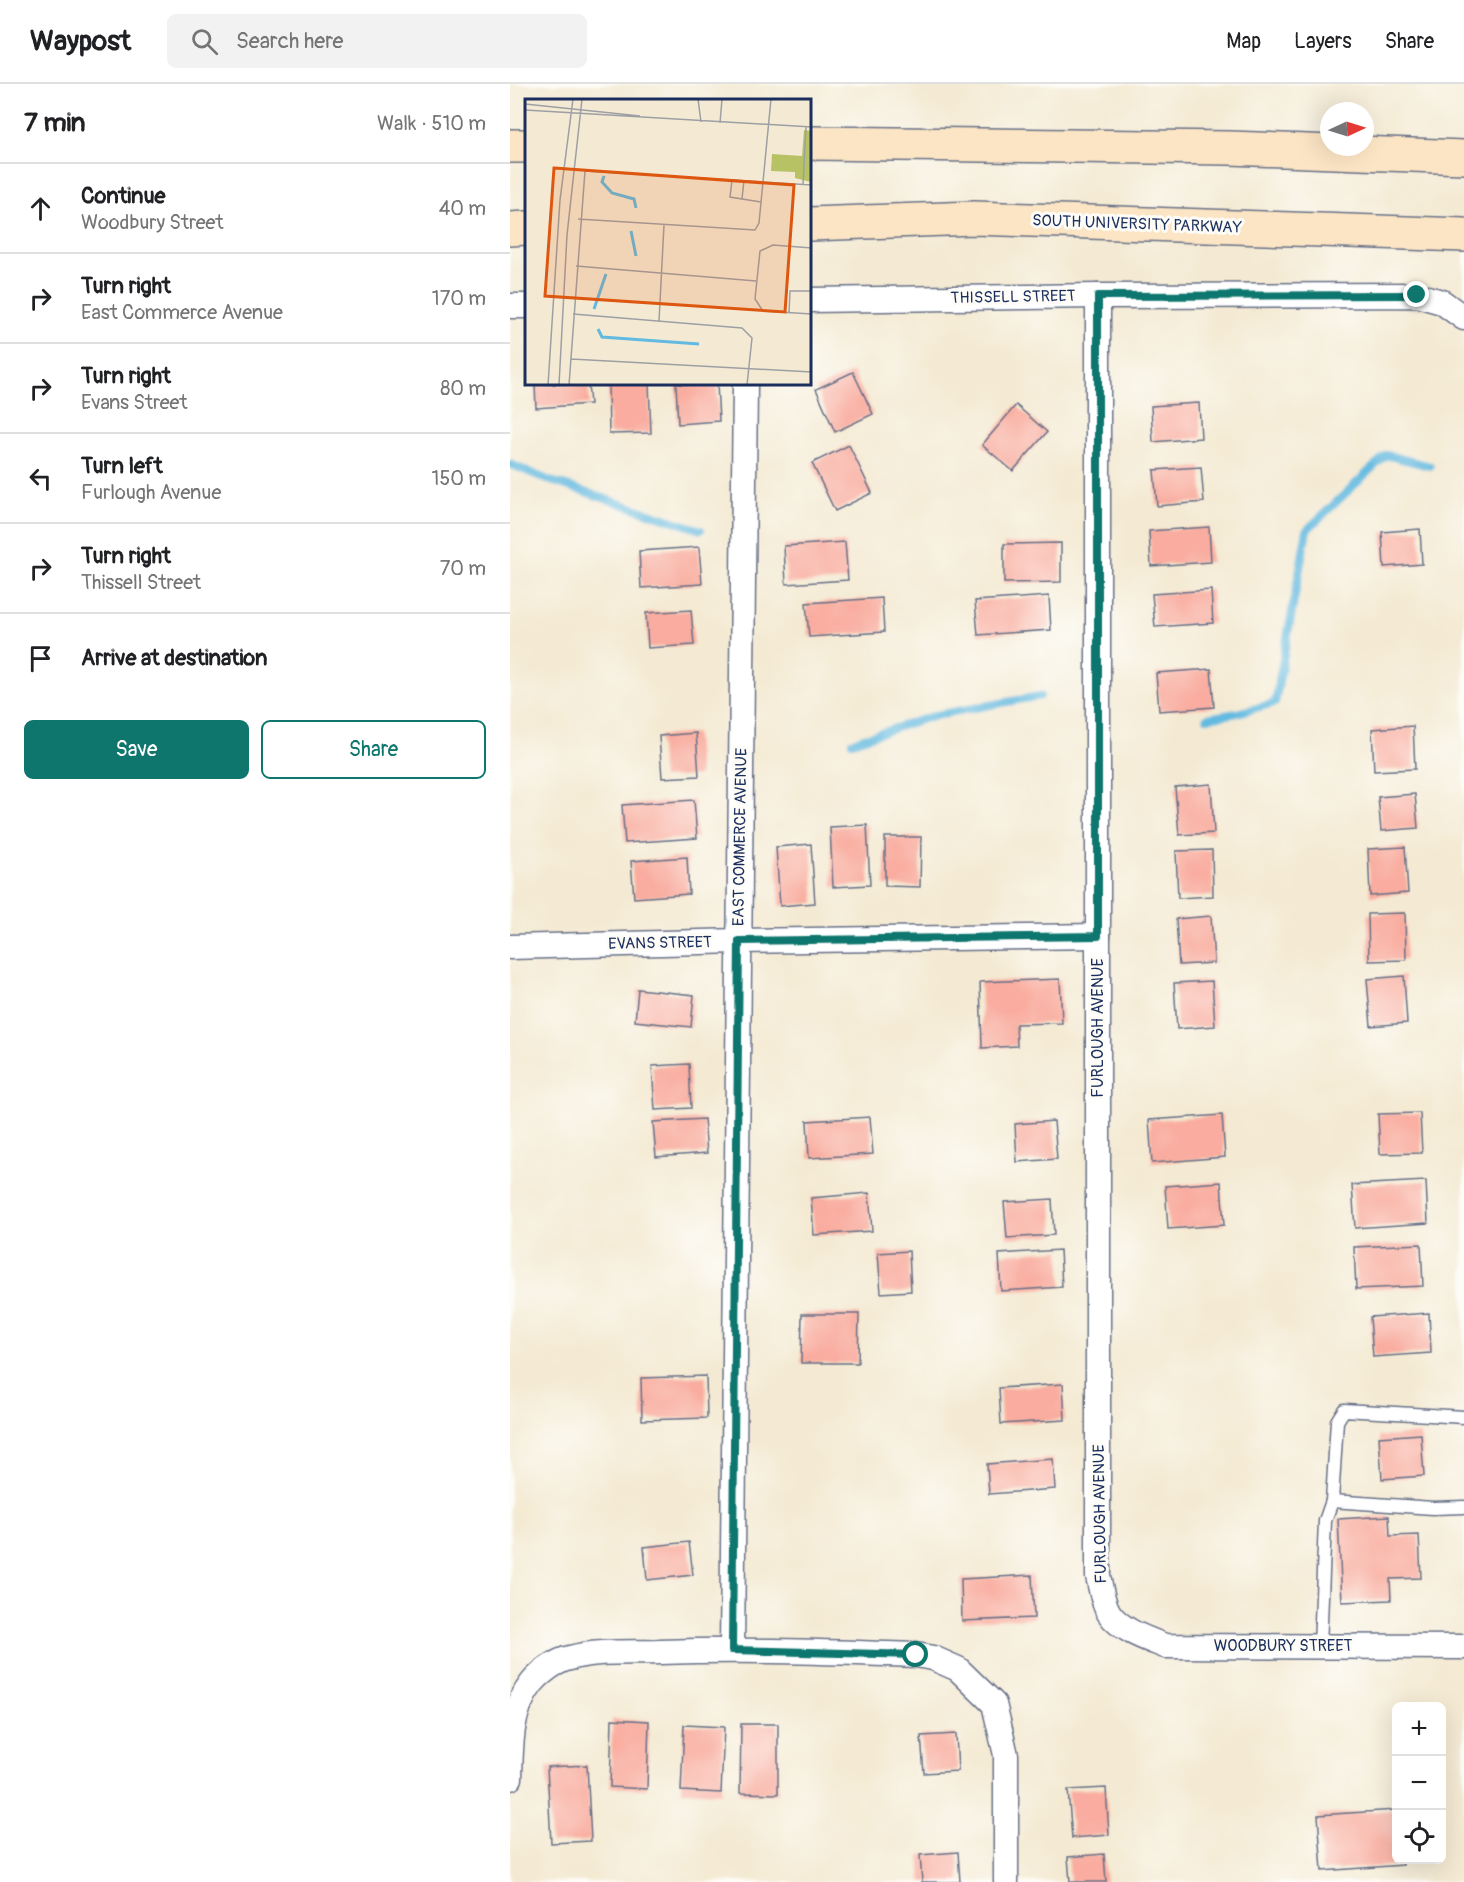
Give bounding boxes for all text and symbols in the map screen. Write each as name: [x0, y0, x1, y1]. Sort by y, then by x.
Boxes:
search box: [167, 14, 587, 68]
text: Waypost: [30, 24, 131, 59]
icon: search: [188, 25, 221, 58]
text: Search here: [236, 27, 343, 55]
text: Map: [1226, 28, 1261, 55]
text: Layers: [1294, 28, 1352, 55]
text: Share: [1385, 28, 1434, 55]
inset map: [525, 99, 812, 386]
north arrow: [1320, 102, 1374, 156]
text: 7 min: [24, 107, 86, 139]
text: Walk · 510 m: [377, 111, 486, 136]
text: Continue: [81, 182, 165, 210]
icon: ahead: [24, 192, 57, 225]
text: 40 m: [439, 196, 486, 221]
text: Woodbury Street: [81, 210, 224, 235]
street label: SOUTH UNIVERSITY PARKWAY: [1032, 210, 1242, 238]
text: Turn right: [81, 272, 171, 300]
route end: [1403, 281, 1429, 307]
icon: right: [24, 282, 57, 315]
text: 170 m: [432, 286, 486, 311]
street label: THISSELL STREET: [950, 286, 1076, 308]
text: East Commerce Avenue: [81, 300, 283, 325]
text: Turn right: [81, 362, 171, 390]
icon: right: [24, 372, 57, 405]
text: 80 m: [440, 376, 486, 401]
text: Evans Street: [81, 390, 188, 415]
text: Turn left: [81, 452, 163, 480]
icon: left: [24, 462, 57, 495]
text: 150 m: [432, 466, 486, 491]
text: Furlough Avenue: [81, 480, 221, 505]
text: Turn right: [81, 542, 171, 570]
icon: right: [24, 552, 57, 585]
text: 70 m: [440, 556, 486, 581]
text: Thissell Street: [81, 570, 201, 595]
icon: arrive: [24, 642, 57, 675]
text: Arrive at destination: [81, 644, 267, 672]
button: Save: [24, 720, 249, 779]
button: Share: [261, 720, 486, 779]
street label: EAST COMMERCE AVENUE: [728, 748, 752, 926]
street label: EVANS STREET: [608, 932, 712, 954]
street label: FURLOUGH AVENUE: [1088, 958, 1108, 1098]
street label: FURLOUGH AVENUE: [1089, 1444, 1111, 1584]
street label: WOODBURY STREET: [1214, 1636, 1352, 1656]
route start: [902, 1641, 928, 1667]
map controls: [1392, 1702, 1446, 1864]
button: +: [1392, 1702, 1446, 1756]
button: −: [1392, 1756, 1446, 1810]
button: locate: [1392, 1810, 1446, 1864]

